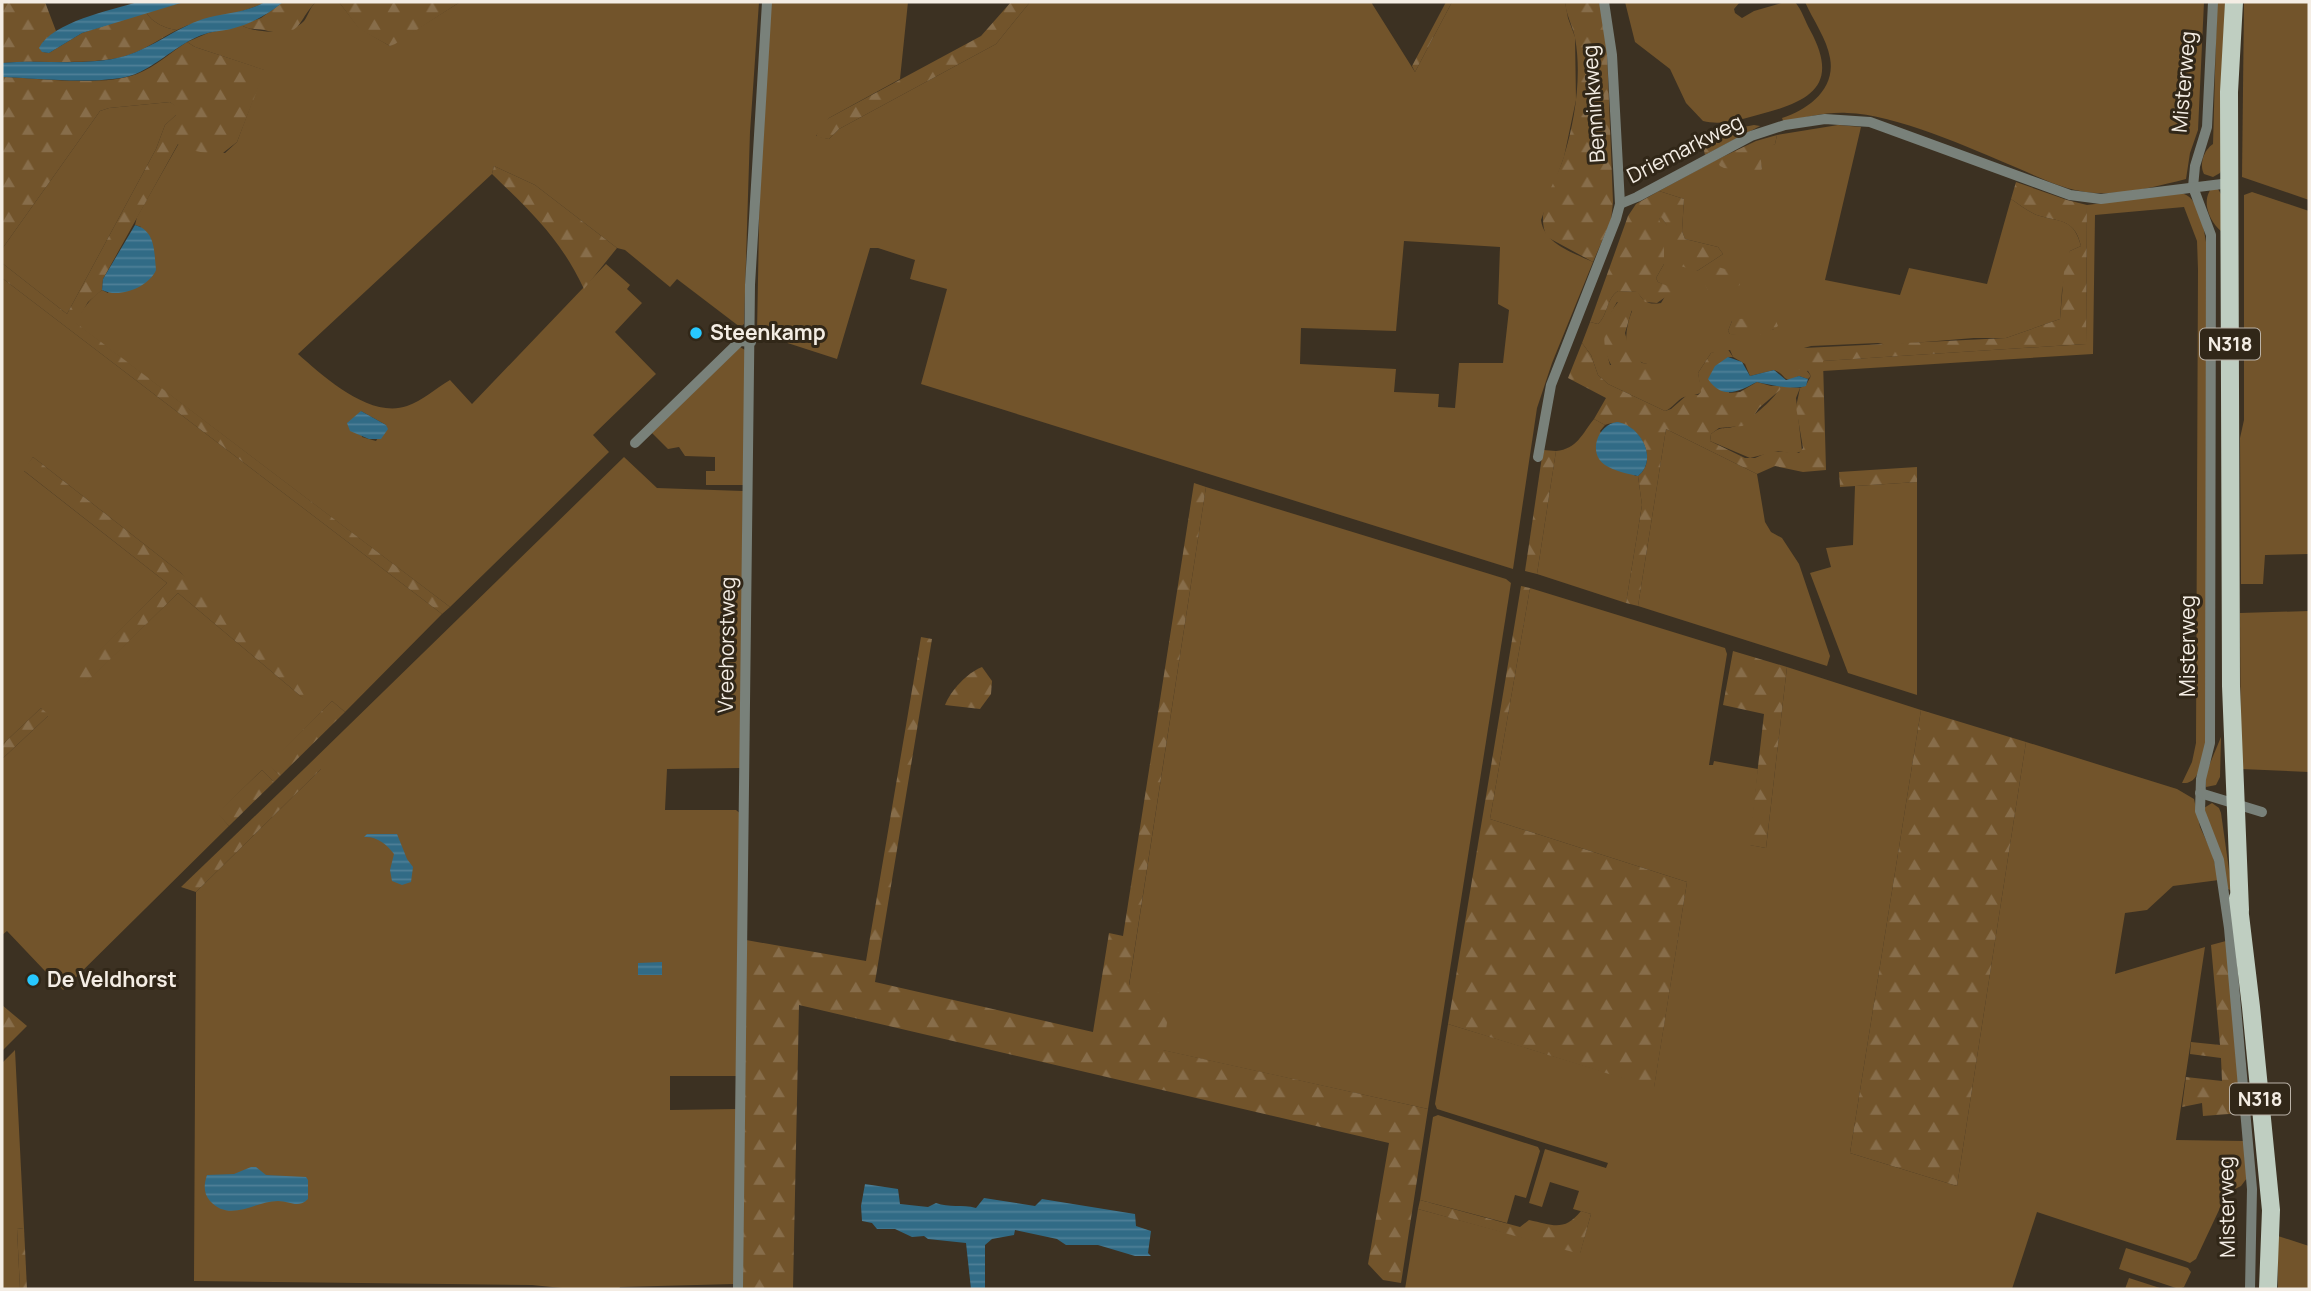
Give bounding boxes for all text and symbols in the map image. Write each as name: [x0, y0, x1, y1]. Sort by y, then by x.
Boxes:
street label: Misterweg: [2165, 30, 2201, 134]
street label: Benninkweg: [1575, 44, 1611, 164]
street label: Driemarkweg: [1622, 107, 1747, 189]
place label: Steenkamp: [710, 318, 826, 346]
marker: Steenkamp: [688, 325, 704, 341]
road number: N318: [2200, 328, 2260, 360]
street label: Vreehorstweg: [711, 577, 741, 713]
street label: Misterweg: [2173, 595, 2201, 697]
place label: De Veldhorst: [47, 965, 177, 993]
marker: De Veldhorst: [25, 972, 41, 988]
road number: N318: [2230, 1084, 2290, 1114]
street label: Misterweg: [2211, 1156, 2241, 1258]

